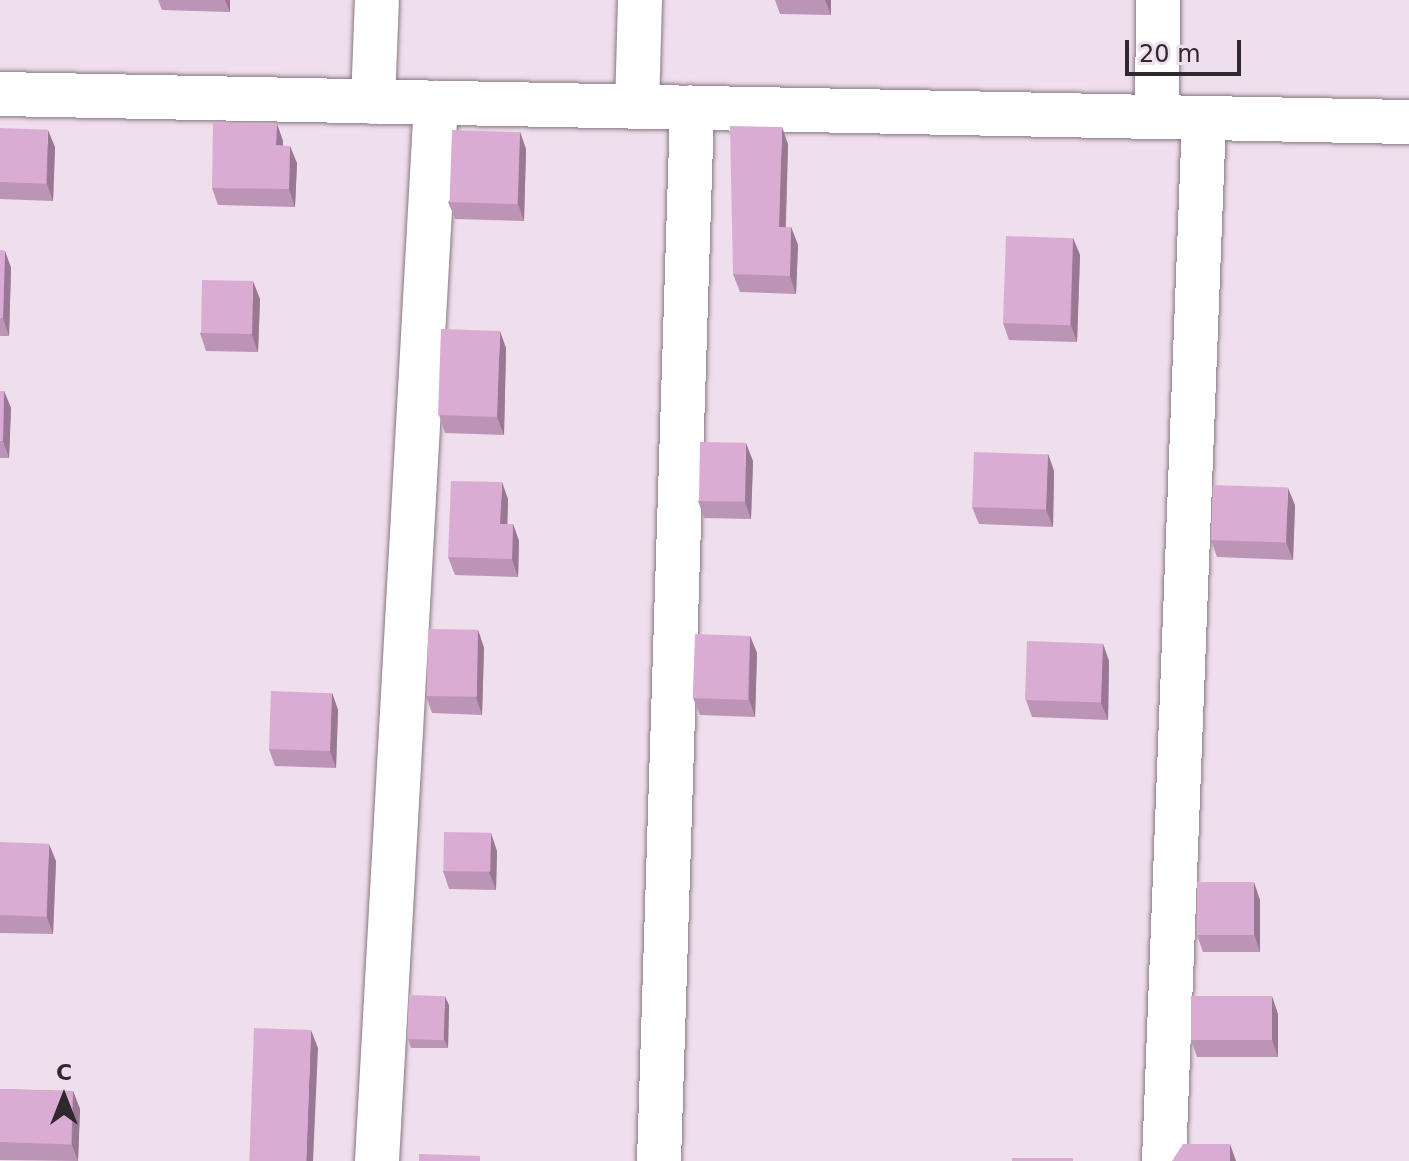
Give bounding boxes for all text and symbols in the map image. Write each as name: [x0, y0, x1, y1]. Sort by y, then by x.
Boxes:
scale bar: [1129, 24, 1245, 74]
text: 20 m: [1139, 40, 1201, 68]
north arrow: [24, 1057, 104, 1137]
text: С: [56, 1060, 72, 1085]

